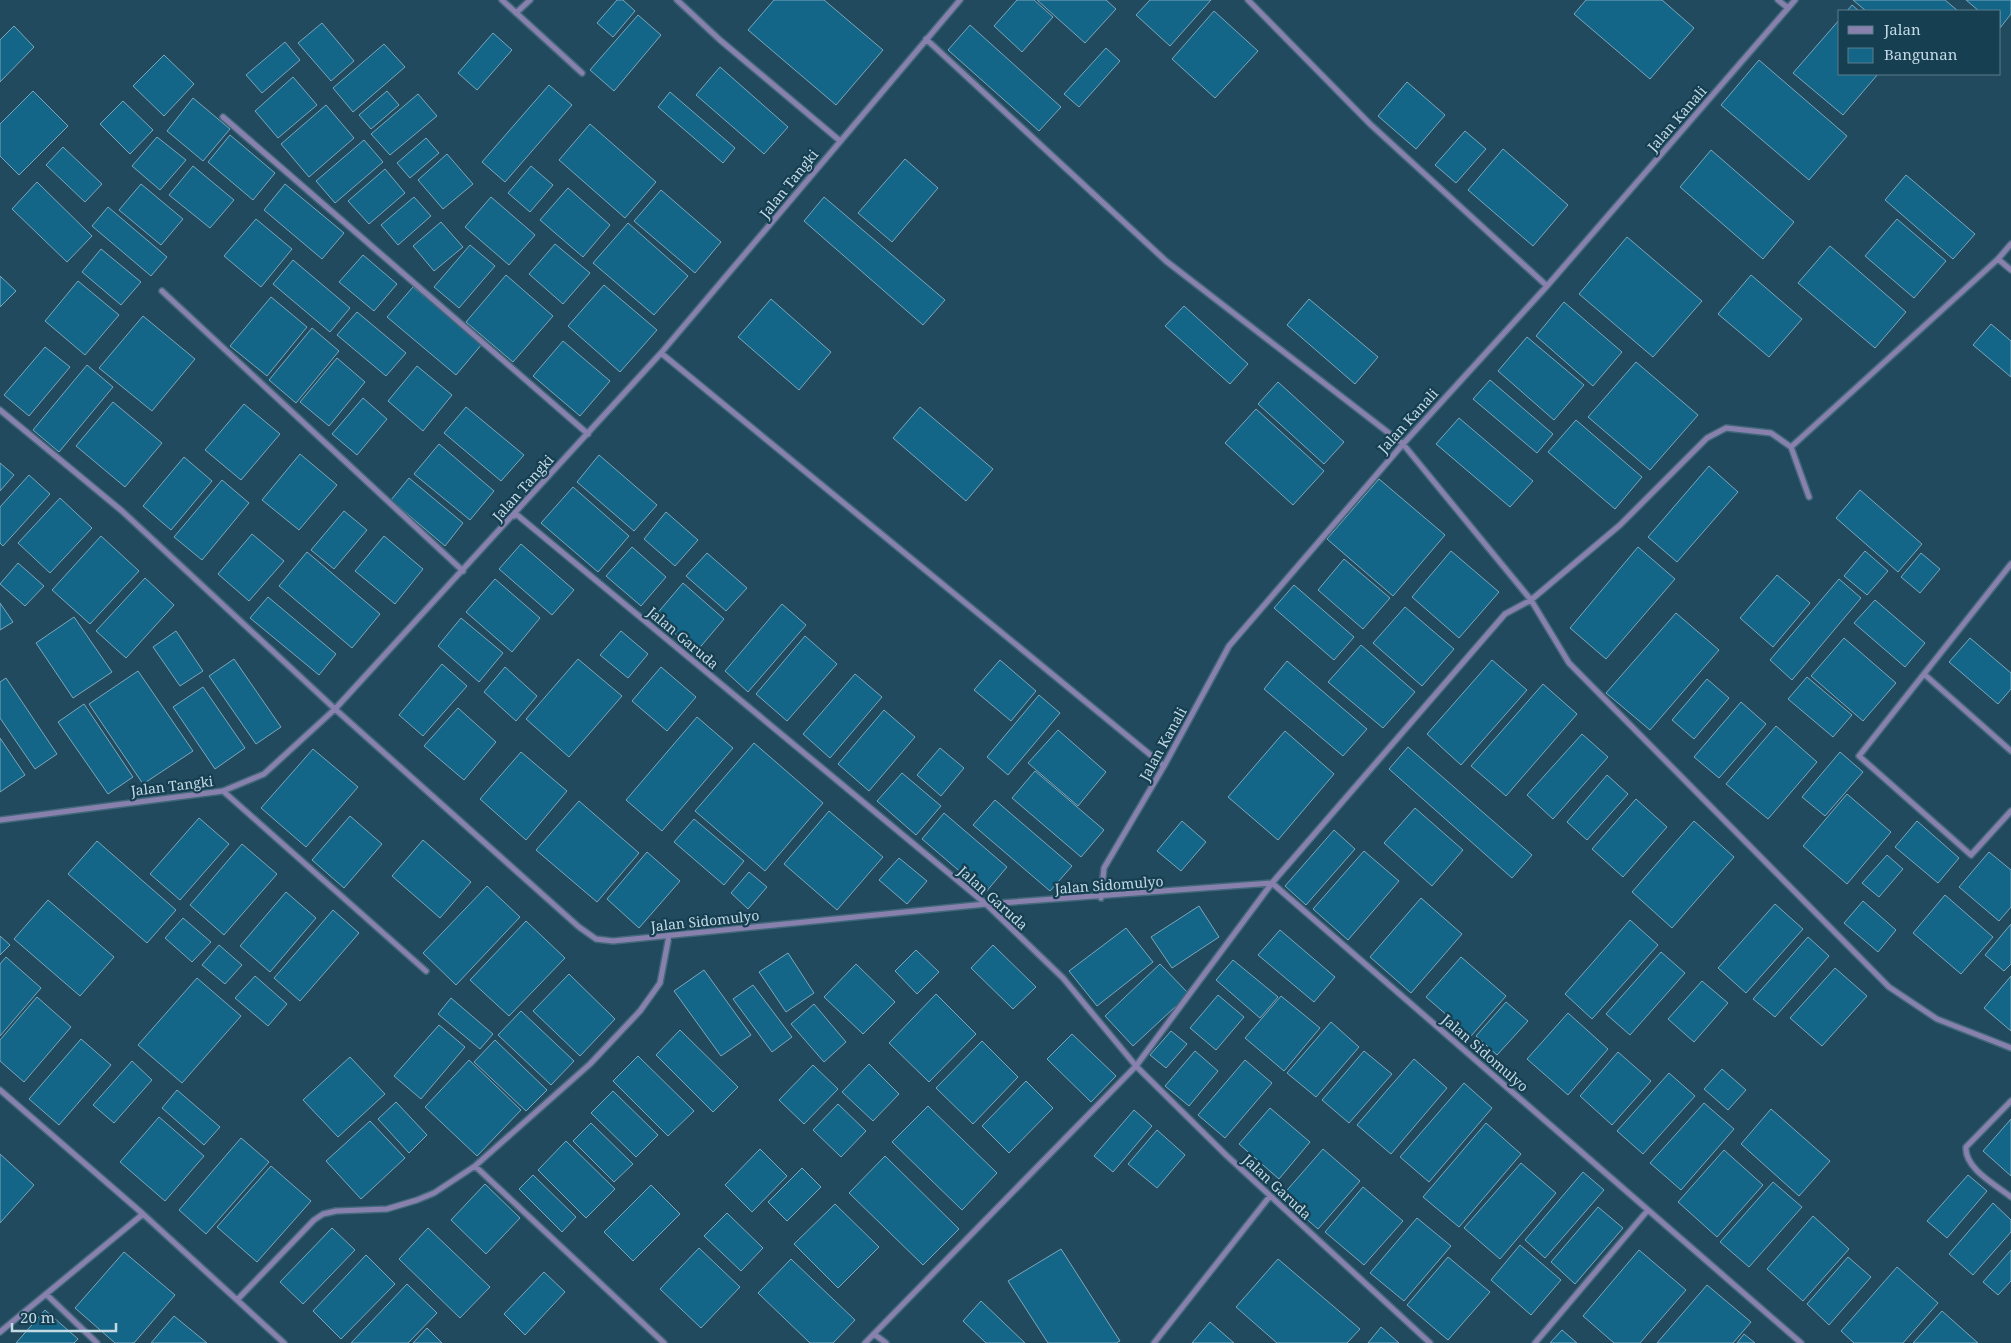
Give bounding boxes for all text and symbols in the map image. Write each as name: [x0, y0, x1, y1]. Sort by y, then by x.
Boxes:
legend: [1838, 10, 2001, 75]
text: Jalan: [1883, 19, 1921, 39]
text: Bangunan: [1884, 44, 1958, 64]
street label: Jalan Kanali: [1642, 81, 1711, 156]
street label: Jalan Tangki: [754, 145, 822, 223]
street label: Jalan Kanali: [1373, 384, 1442, 458]
street label: Jalan Tangki: [487, 450, 558, 526]
street label: Jalan Garuda: [643, 602, 723, 673]
street label: Jalan Kanali: [1134, 703, 1191, 785]
street label: Jalan Tangki: [129, 771, 215, 800]
street label: Jalan Garuda: [954, 861, 1032, 934]
street label: Jalan Sidomulyo: [1053, 871, 1164, 898]
street label: Jalan Sidomulyo: [649, 905, 760, 936]
street label: Jalan Sidomulyo: [1437, 1009, 1533, 1096]
street label: Jalan Garuda: [1238, 1149, 1316, 1224]
scale bar: [12, 1300, 116, 1332]
text: 20 m: [20, 1307, 55, 1327]

